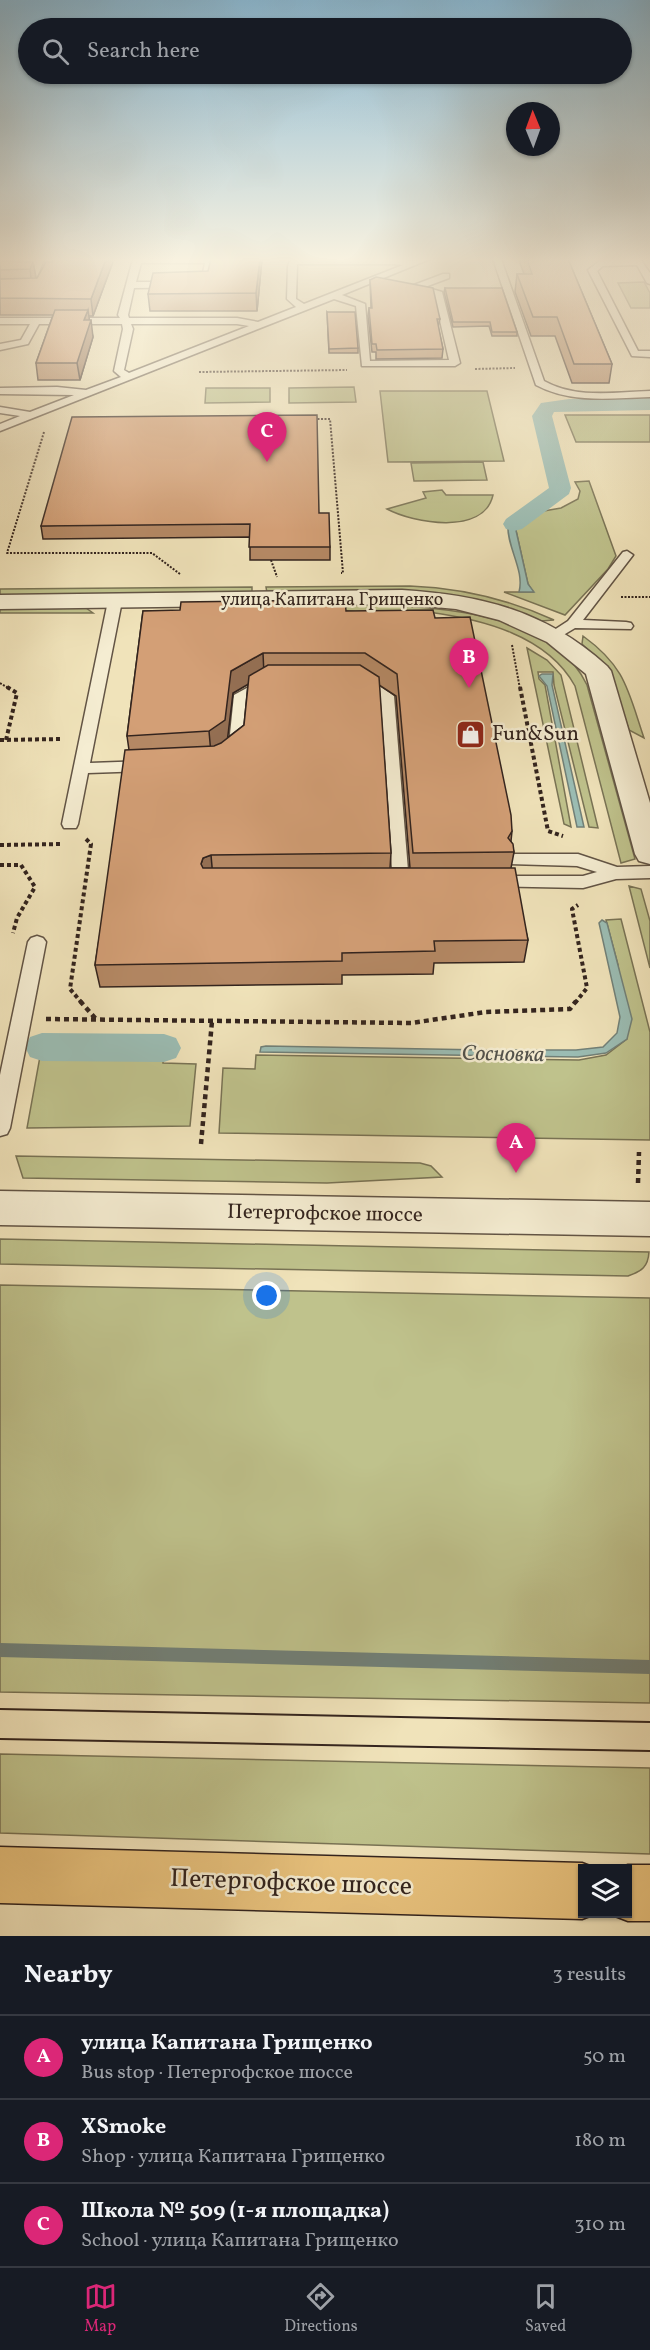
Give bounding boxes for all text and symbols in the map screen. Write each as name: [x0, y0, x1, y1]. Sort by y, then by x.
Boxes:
search box: [18, 18, 632, 84]
icon: search: [39, 35, 72, 68]
text: Search here: [87, 36, 200, 67]
north arrow: [506, 102, 560, 156]
pin: C: [248, 412, 286, 462]
street label: улица Капитана Грищенко: [221, 588, 443, 613]
pin: B: [450, 638, 488, 688]
shop icon: Fun&Sun: [455, 718, 487, 750]
place label: Fun&Sun: [492, 720, 579, 749]
water label: Сосновка: [461, 1039, 545, 1071]
pin: A: [496, 1124, 536, 1173]
street label: Петергофское шоссе: [227, 1198, 423, 1230]
your location: [252, 1281, 281, 1310]
street label: Петергофское шоссе: [169, 1861, 413, 1905]
map controls: [578, 1864, 632, 1918]
button: layers: [578, 1864, 632, 1918]
text: Nearby: [24, 1957, 113, 1993]
text: 3 results: [552, 1961, 626, 1989]
text: улица Капитана Грищенко: [81, 2028, 373, 2059]
text: A: [36, 2043, 51, 2071]
text: 50 m: [583, 2043, 626, 2071]
text: Bus stop · Петергофское шоссе: [81, 2059, 353, 2087]
text: XSmoke: [81, 2112, 166, 2143]
text: B: [37, 2127, 50, 2155]
text: 180 m: [574, 2127, 626, 2155]
text: Shop · улица Капитана Грищенко: [81, 2143, 385, 2171]
text: Школа № 509 (1-я площадка): [81, 2196, 389, 2227]
text: C: [37, 2211, 50, 2239]
text: 310 m: [574, 2211, 626, 2239]
text: School · улица Капитана Грищенко: [81, 2227, 399, 2255]
tab: Map: [84, 2280, 117, 2338]
tab: Directions: [284, 2280, 358, 2338]
tab: Saved: [525, 2280, 566, 2338]

